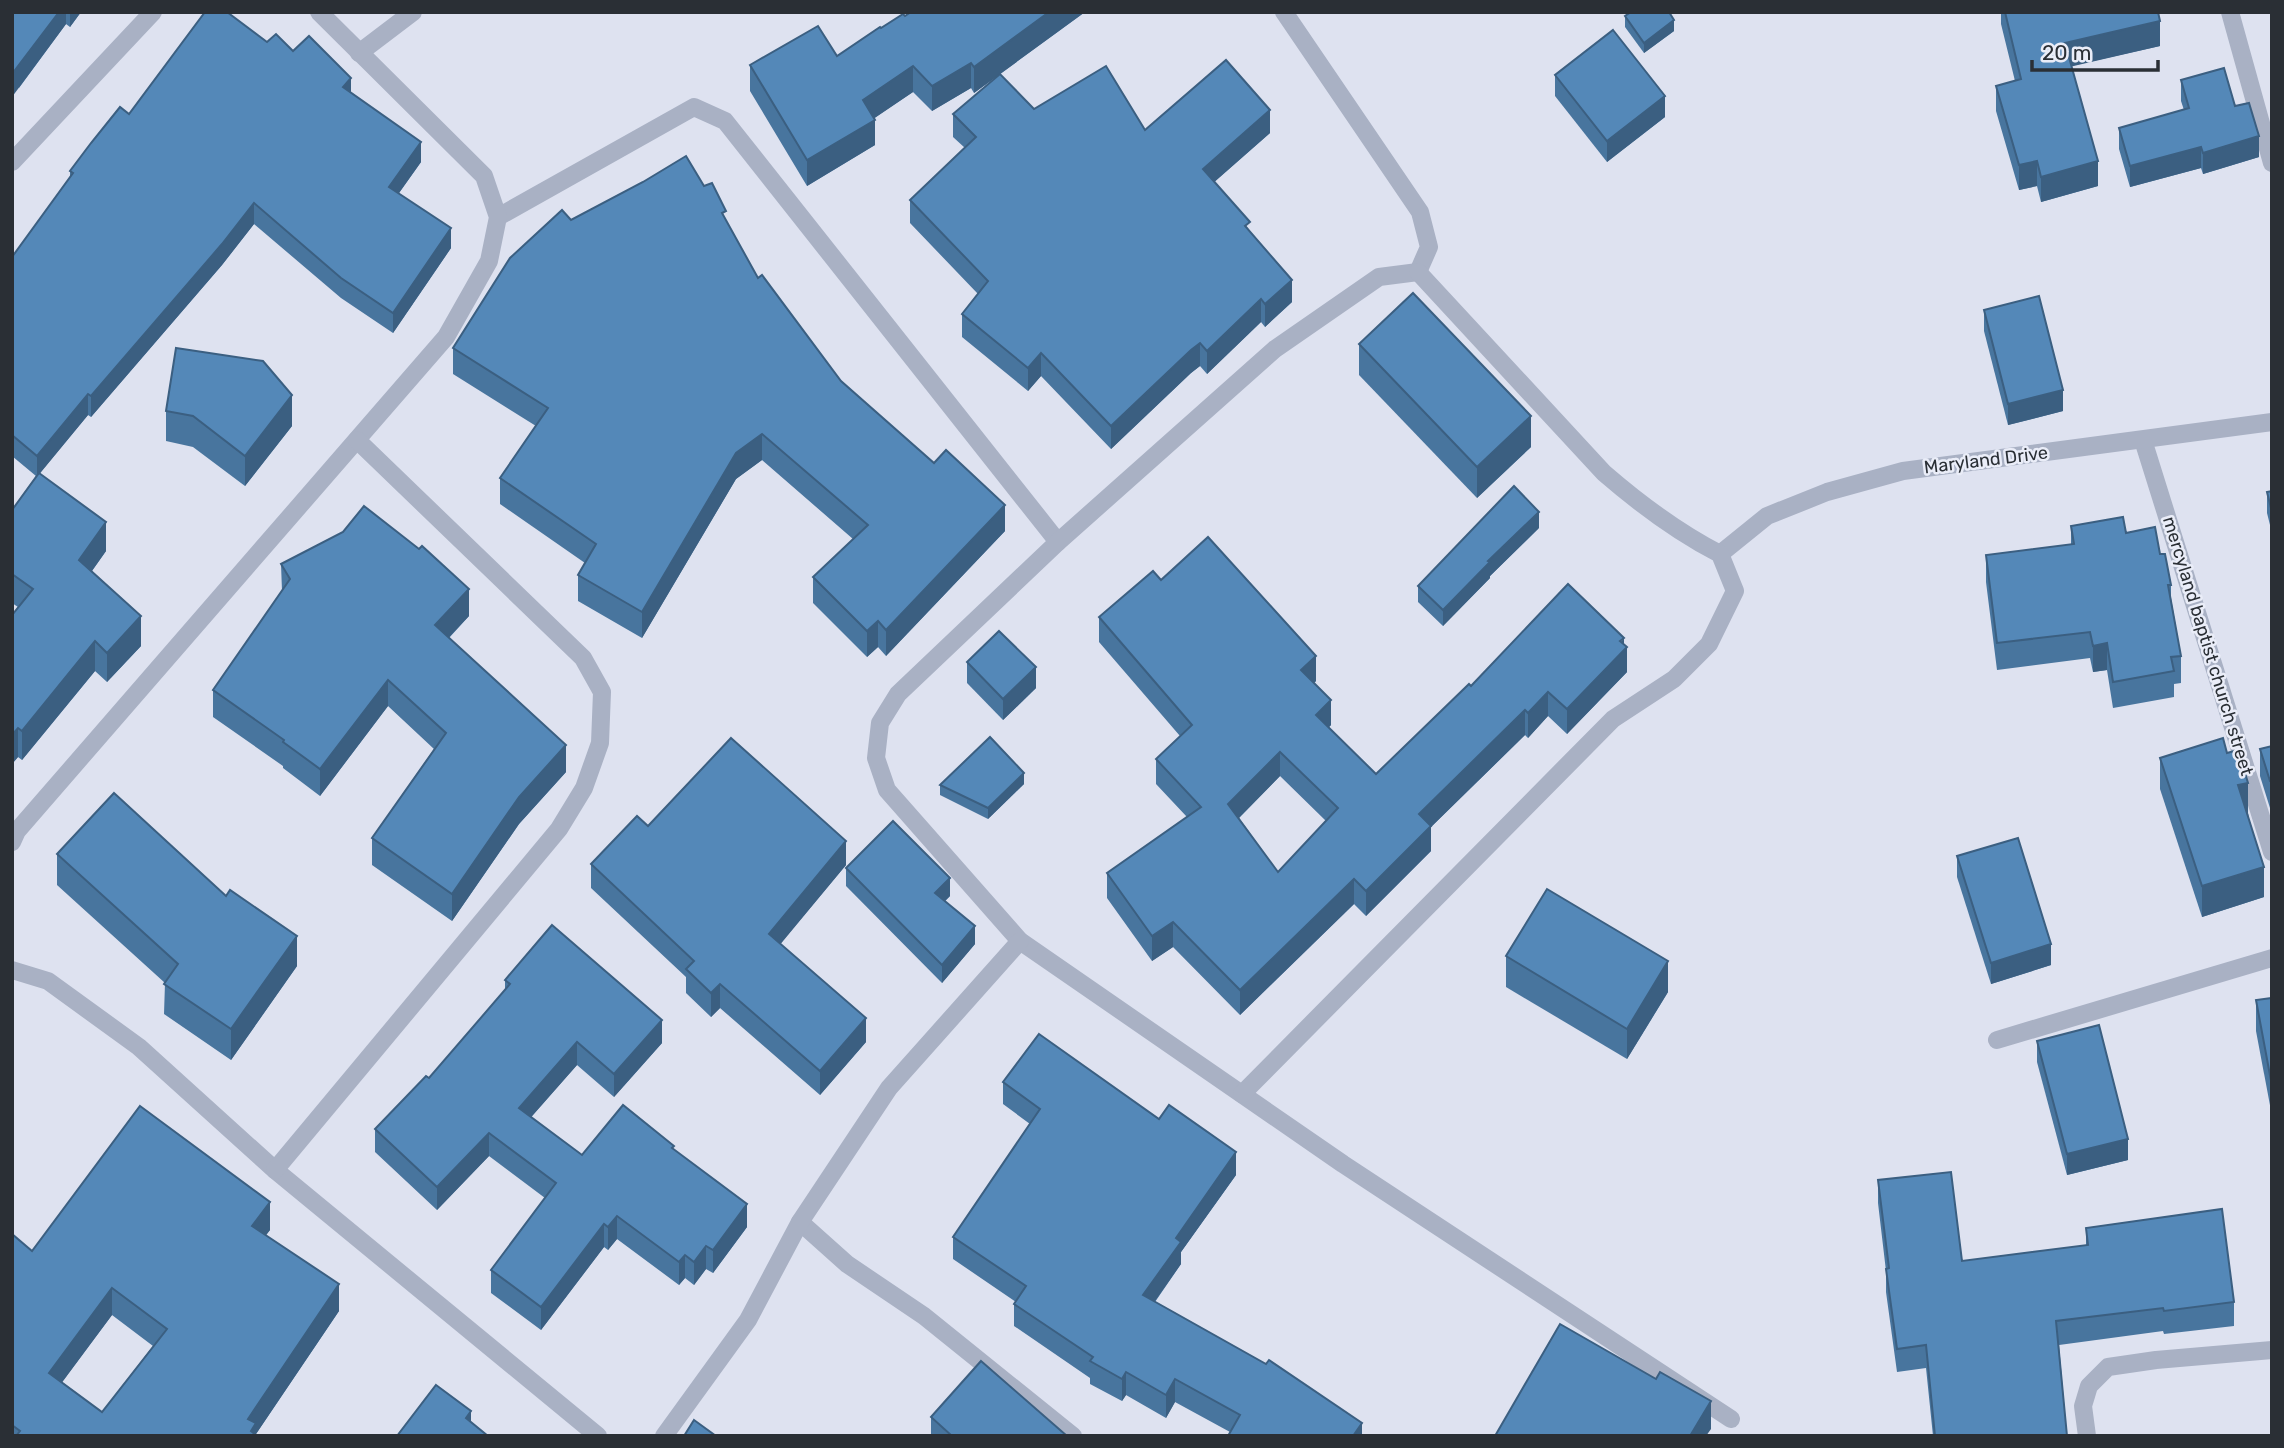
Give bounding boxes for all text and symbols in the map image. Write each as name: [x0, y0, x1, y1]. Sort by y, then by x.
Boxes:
scale bar: [2032, 28, 2158, 72]
text: 20 m: [2042, 40, 2091, 65]
street label: Maryland Drive: [1923, 441, 2049, 479]
street label: mercyland baptist church street: [2158, 514, 2258, 778]

